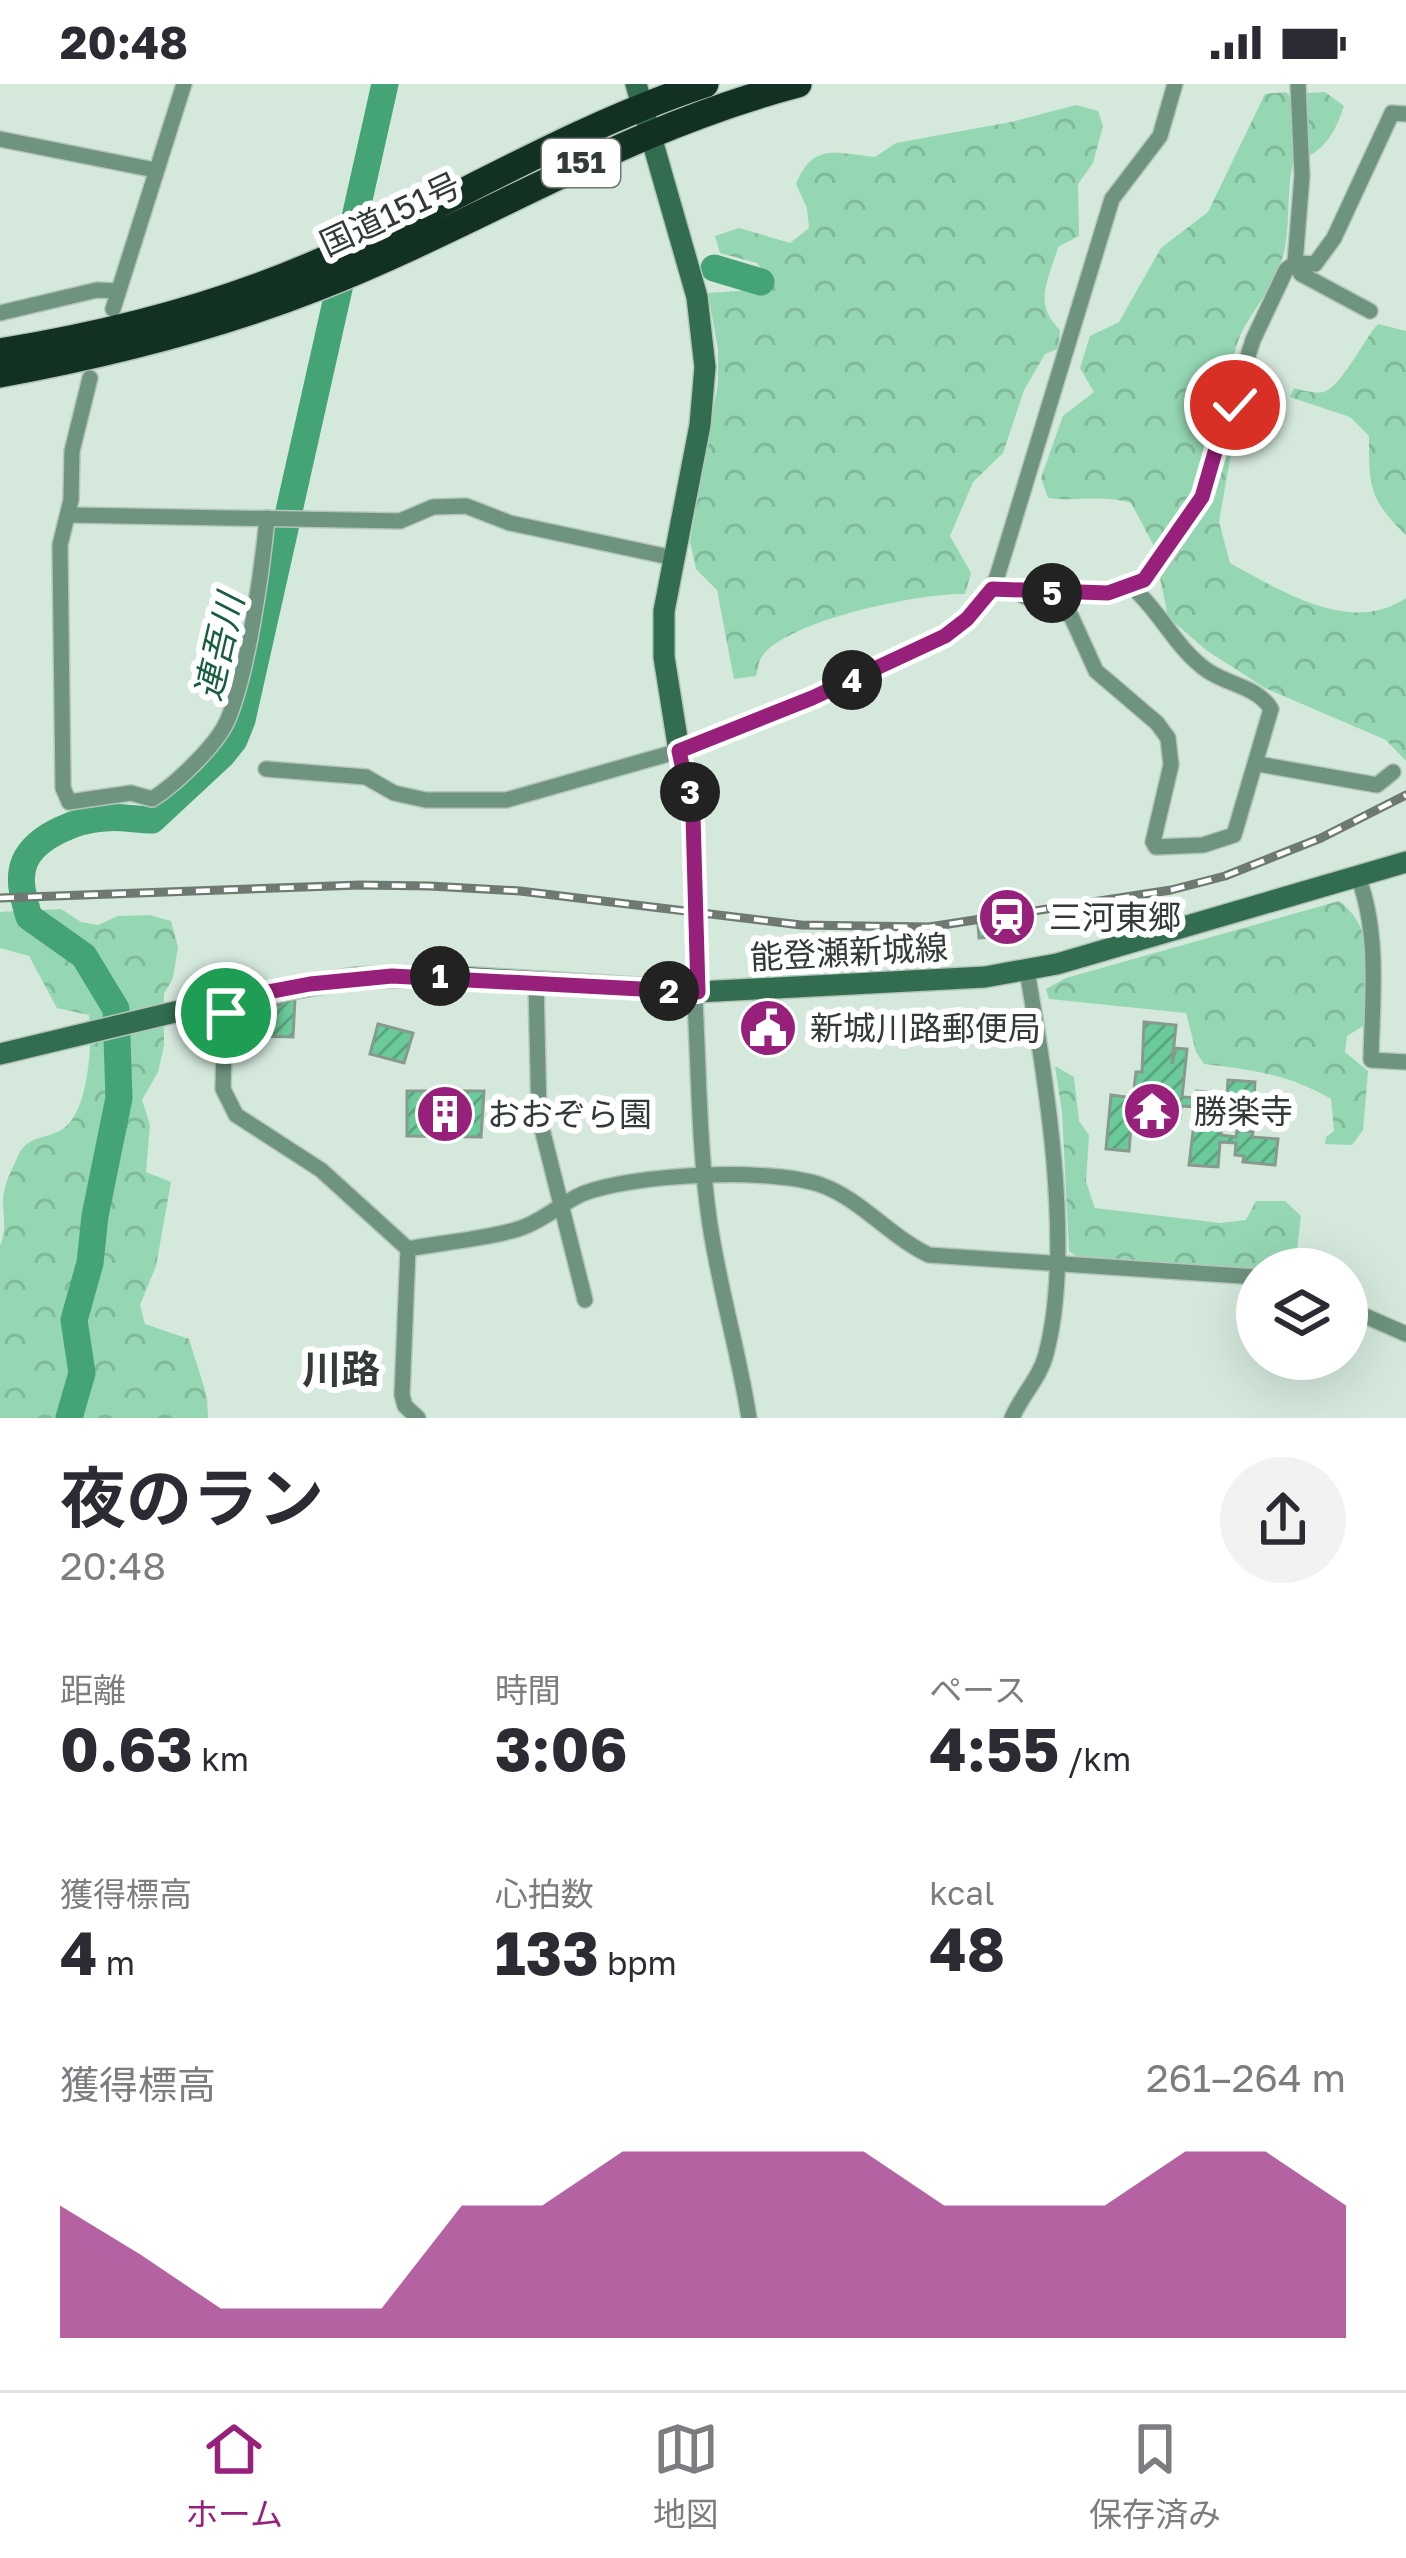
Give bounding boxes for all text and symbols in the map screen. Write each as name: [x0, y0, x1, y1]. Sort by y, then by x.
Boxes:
text: 20:48: [60, 15, 188, 69]
road number: 151: [542, 139, 620, 187]
street label: 国道151号: [314, 164, 466, 263]
pin: [1184, 354, 1286, 456]
icon: check: [1202, 372, 1268, 438]
pin: 5: [1022, 563, 1082, 623]
text: 5: [1042, 573, 1062, 612]
water label: 連吾川: [185, 586, 253, 704]
pin: 4: [822, 650, 882, 710]
text: 4: [842, 660, 862, 699]
pin: 3: [660, 762, 720, 822]
text: 3: [680, 772, 700, 811]
station icon: 三河東郷: [976, 886, 1038, 948]
place label: 三河東郷: [1049, 897, 1181, 936]
street label: 能登瀬新城線: [749, 927, 949, 976]
pin: 1: [410, 946, 470, 1006]
text: 1: [432, 956, 449, 995]
pin: 2: [639, 961, 699, 1021]
pin: [175, 962, 277, 1064]
text: 2: [659, 971, 679, 1010]
icon: arrive: [193, 980, 259, 1046]
public building icon: 新城川路郵便局: [737, 997, 799, 1059]
place label: 新城川路郵便局: [810, 1008, 1041, 1047]
temple icon: 勝楽寺: [1121, 1080, 1183, 1142]
building icon: おおぞら園: [414, 1083, 476, 1145]
place label: 勝楽寺: [1194, 1091, 1293, 1130]
place label: おおぞら園: [487, 1094, 652, 1133]
map controls: [1236, 1248, 1368, 1380]
button: layers: [1236, 1248, 1368, 1380]
district label: 川路: [302, 1345, 380, 1392]
text: 夜のラン: [60, 1457, 324, 1537]
button: share: [1220, 1457, 1346, 1583]
text: 20:48: [60, 1542, 166, 1589]
text: 距離: [60, 1670, 126, 1709]
text: 時間: [495, 1670, 561, 1709]
text: ペース: [929, 1670, 1027, 1709]
text: 0.63: [60, 1712, 193, 1784]
text: 3:06: [495, 1712, 628, 1784]
text: 4:55: [929, 1712, 1059, 1784]
text: km: [193, 1739, 249, 1778]
text: /km: [1059, 1739, 1131, 1778]
text: kcal: [929, 1873, 995, 1912]
text: 獲得標高: [60, 1874, 192, 1913]
text: 心拍数: [495, 1874, 594, 1913]
text: 48: [929, 1912, 1005, 1984]
text: 4: [60, 1916, 98, 1988]
text: 133: [495, 1916, 599, 1988]
text: m: [98, 1943, 135, 1982]
text: bpm: [599, 1943, 677, 1982]
text: 261–264 m: [1146, 2054, 1346, 2101]
text: 獲得標高: [60, 2061, 216, 2108]
tab: ホーム: [185, 2416, 283, 2536]
tab: 地図: [653, 2416, 719, 2536]
tab: 保存済み: [1089, 2416, 1221, 2536]

